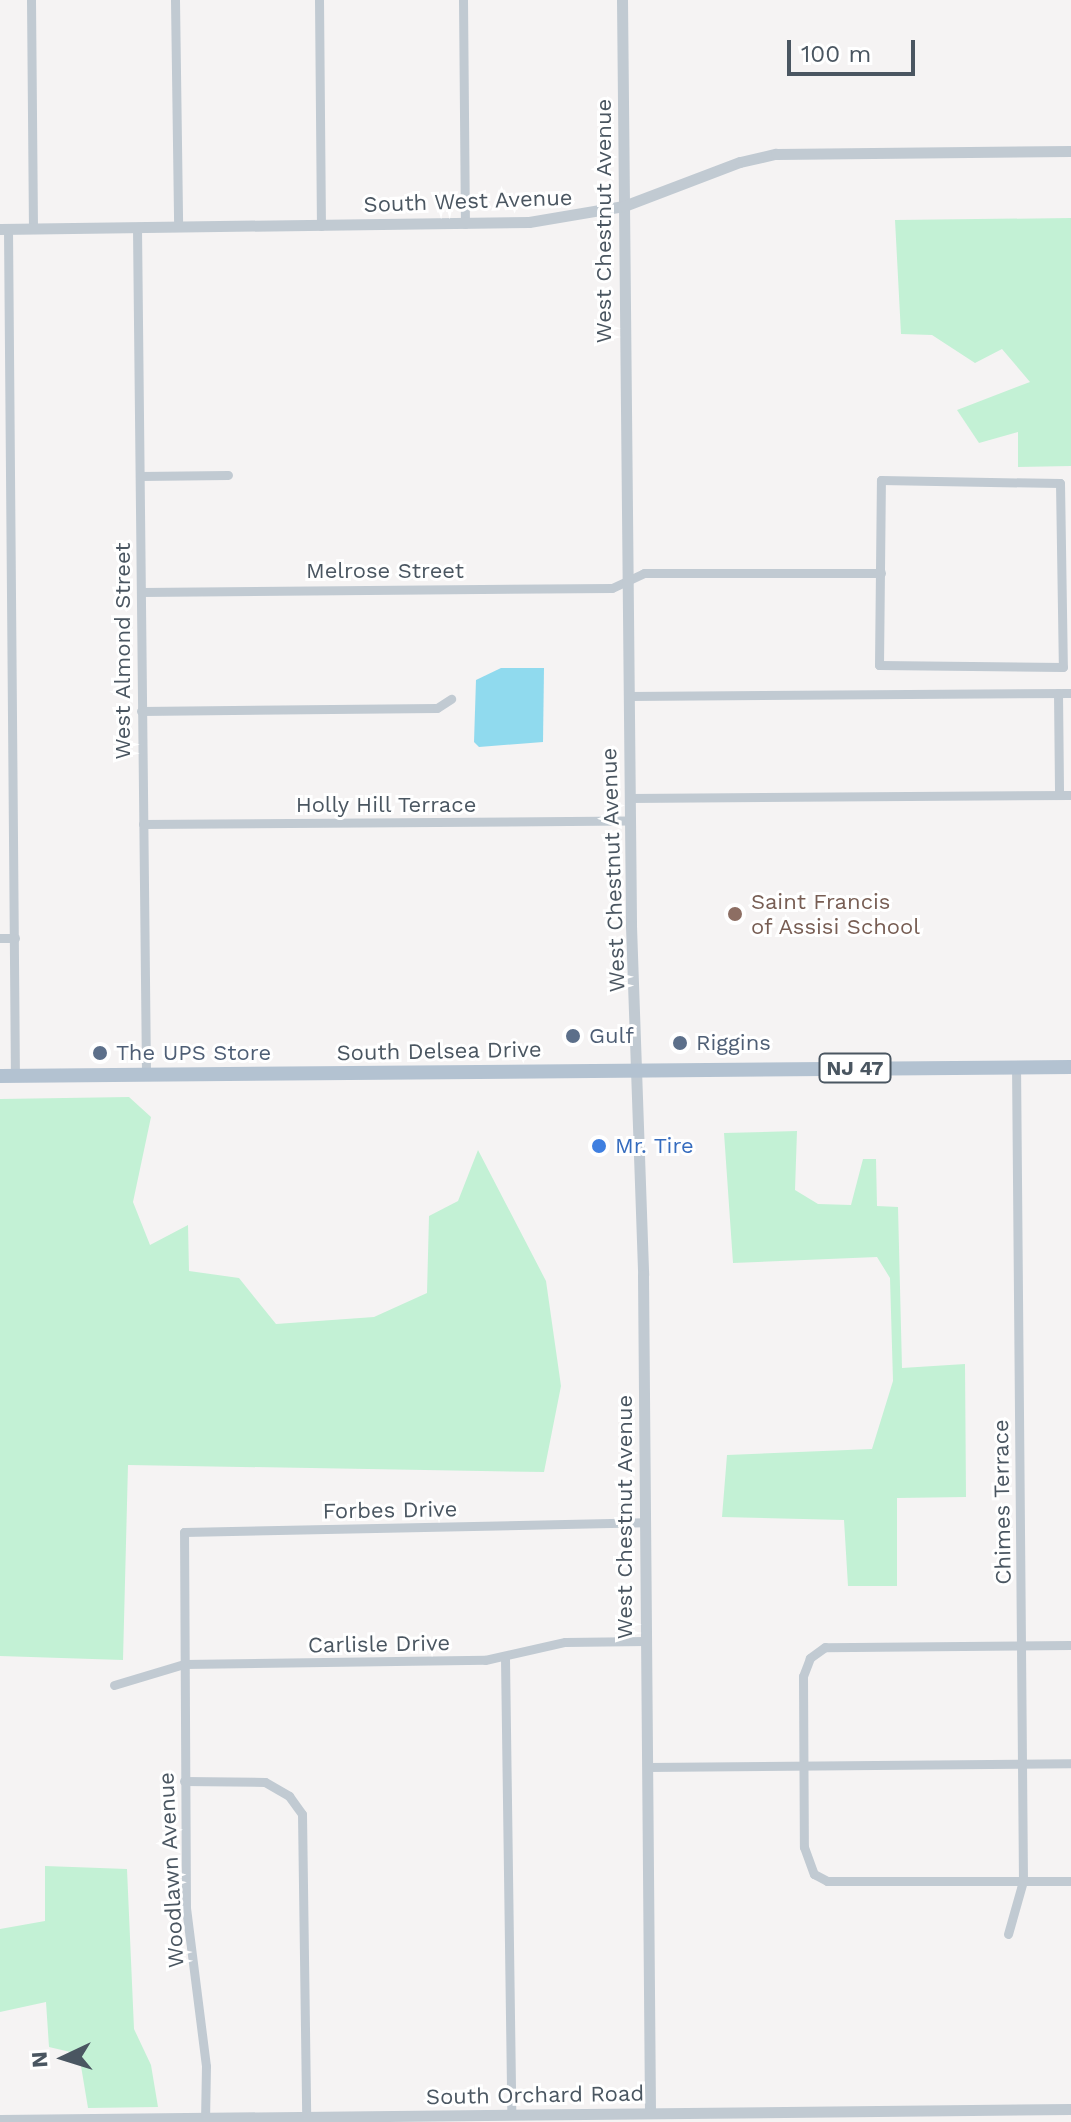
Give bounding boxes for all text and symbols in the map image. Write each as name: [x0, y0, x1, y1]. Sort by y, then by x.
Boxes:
scale bar: [791, 24, 919, 74]
text: 100 m: [801, 40, 871, 68]
street label: West Chestnut Avenue: [591, 98, 617, 344]
street label: South West Avenue: [362, 184, 574, 218]
street label: West Almond Street: [110, 542, 136, 760]
street label: Melrose Street: [306, 558, 464, 584]
street label: West Chestnut Avenue: [596, 747, 630, 993]
street label: Holly Hill Terrace: [295, 792, 477, 818]
place label: Saint Francis of Assisi School: [751, 888, 922, 940]
marker: Saint Francis of Assisi School: [726, 905, 744, 923]
place label: Gulf: [589, 1023, 634, 1049]
marker: Gulf: [564, 1027, 582, 1045]
place label: Riggins: [696, 1030, 771, 1056]
marker: Riggins: [671, 1034, 689, 1052]
street label: South Delsea Drive: [336, 1036, 542, 1066]
place label: The UPS Store: [116, 1040, 271, 1066]
marker: The UPS Store: [91, 1044, 109, 1062]
road number: NJ 47: [817, 1052, 893, 1084]
place label: Mr. Tire: [615, 1133, 694, 1159]
marker: Mr. Tire: [590, 1137, 608, 1155]
street label: West Chestnut Avenue: [612, 1394, 638, 1640]
street label: Chimes Terrace: [987, 1419, 1017, 1585]
street label: Forbes Drive: [322, 1496, 458, 1524]
street label: Carlisle Drive: [308, 1630, 450, 1658]
street label: Woodlawn Avenue: [153, 1771, 189, 1969]
north arrow: [24, 2018, 104, 2098]
text: N: [27, 2051, 53, 2069]
street label: South Orchard Road: [426, 2080, 644, 2110]

